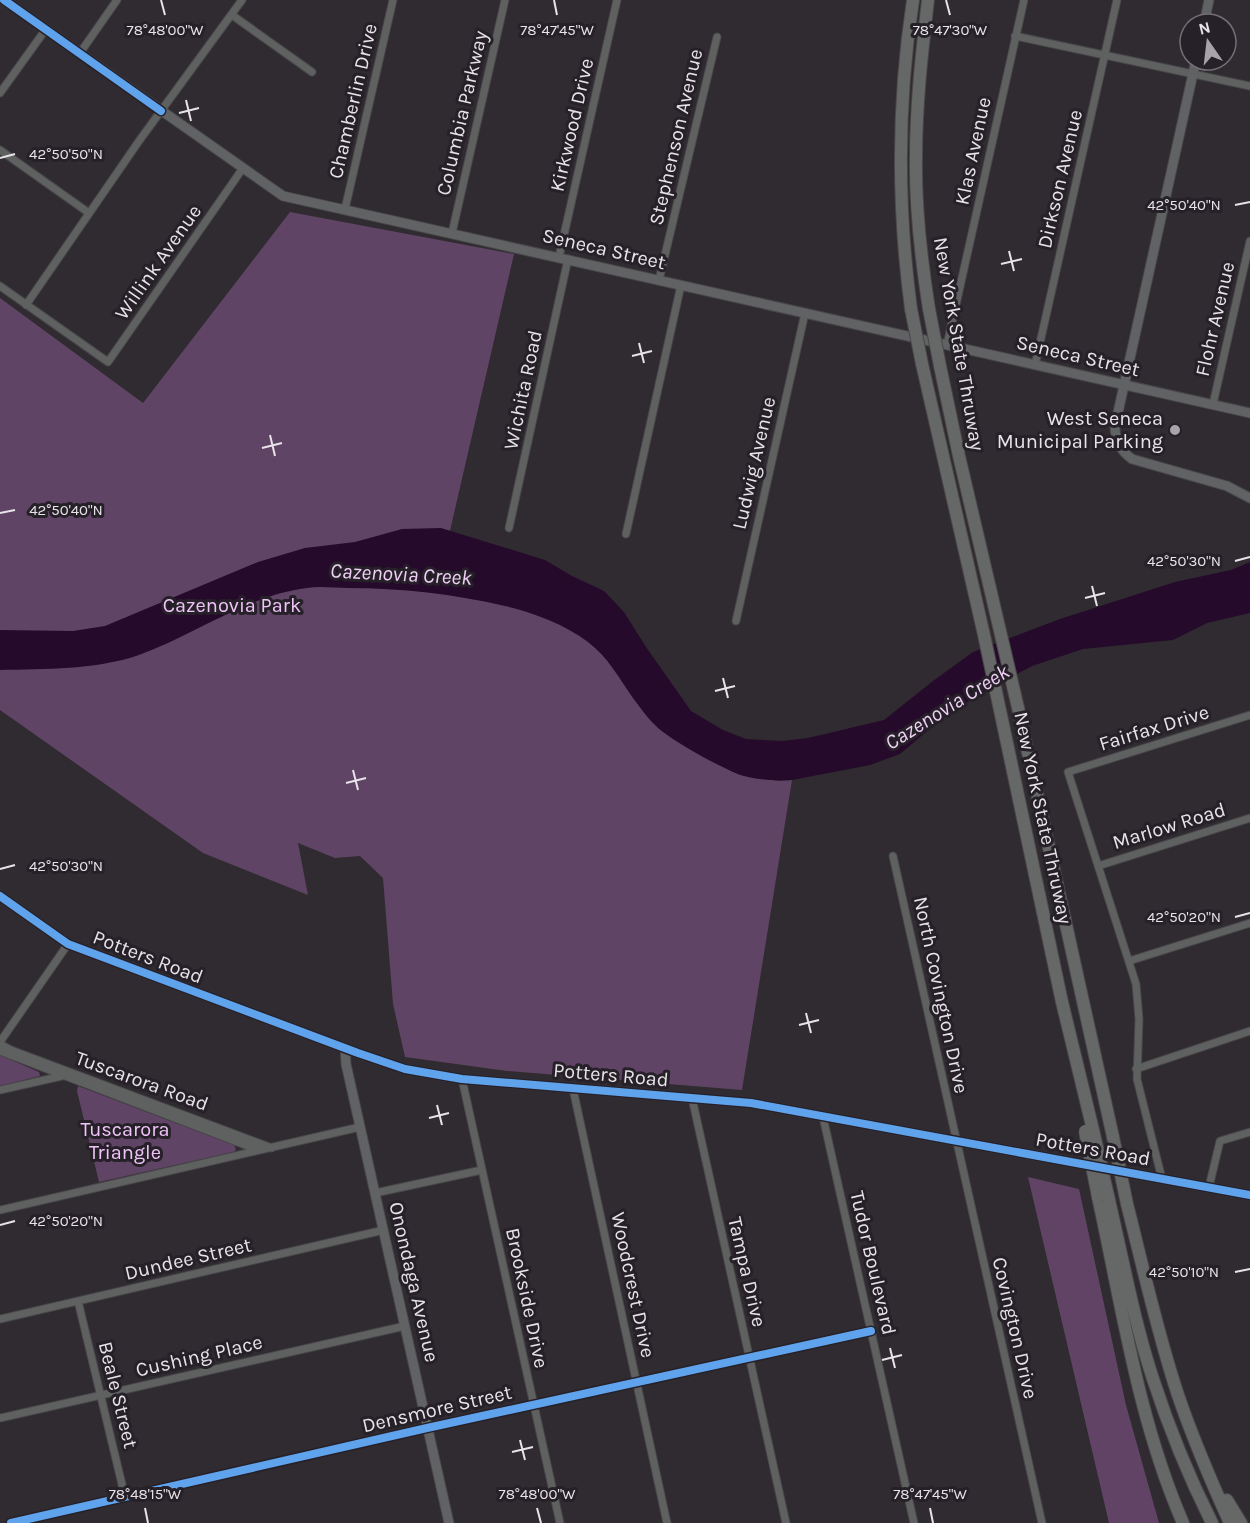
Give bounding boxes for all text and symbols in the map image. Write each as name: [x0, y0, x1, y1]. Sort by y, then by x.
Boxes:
north arrow: [1178, 12, 1238, 72]
text: N: [1197, 17, 1212, 39]
text: 78°48'00"W: [127, 21, 204, 39]
street label: Chamberlin Drive: [324, 21, 382, 181]
text: 78°47'45"W: [520, 21, 594, 39]
text: 78°47'30"W: [913, 21, 988, 39]
street label: Columbia Parkway: [432, 28, 492, 198]
street label: Stephenson Avenue: [645, 47, 707, 227]
street label: Kirkwood Drive: [545, 56, 599, 194]
street label: Klas Avenue: [950, 95, 996, 207]
street label: Dirkson Avenue: [1033, 107, 1087, 251]
text: 42°50'50"N: [29, 145, 103, 163]
text: 42°50'40"N: [1147, 196, 1221, 214]
street label: Willink Avenue: [110, 200, 206, 324]
street label: Seneca Street: [540, 224, 668, 274]
street label: New York State Thruway: [929, 235, 989, 453]
street label: Flohr Avenue: [1191, 259, 1239, 379]
street label: Wichita Road: [499, 328, 547, 452]
street label: Seneca Street: [1014, 331, 1142, 381]
street label: Ludwig Avenue: [728, 394, 780, 532]
place label: West Seneca Municipal Parking: [997, 407, 1163, 453]
marker: West Seneca Municipal Parking: [1168, 423, 1182, 437]
text: 42°50'40"N: [29, 501, 103, 519]
text: 42°50'30"N: [1147, 552, 1221, 570]
water label: Cazenovia Creek: [330, 558, 473, 590]
park label: Cazenovia Park: [163, 594, 301, 617]
water label: Cazenovia Creek: [881, 659, 1014, 755]
street label: Fairfax Drive: [1096, 700, 1212, 756]
street label: New York State Thruway: [1009, 710, 1077, 926]
street label: Marlow Road: [1110, 798, 1228, 854]
text: 42°50'30"N: [29, 857, 103, 875]
street label: North Covington Drive: [909, 894, 973, 1096]
text: 42°50'20"N: [1147, 908, 1221, 926]
street label: Potters Road: [90, 926, 206, 988]
street label: Tuscarora Road: [72, 1046, 212, 1116]
street label: Potters Road: [552, 1058, 670, 1092]
park label: Tuscarora Triangle: [81, 1118, 169, 1164]
street label: Potters Road: [1034, 1128, 1152, 1170]
street label: Tudor Boulevard: [845, 1189, 901, 1337]
street label: Onondaga Avenue: [384, 1200, 444, 1364]
street label: Woodcrest Drive: [606, 1210, 660, 1360]
text: 42°50'20"N: [29, 1212, 103, 1230]
street label: Tampa Drive: [723, 1215, 771, 1329]
street label: Brookside Drive: [501, 1226, 553, 1370]
street label: Dundee Street: [122, 1233, 254, 1285]
street label: Covington Drive: [988, 1255, 1042, 1401]
text: 42°50'10"N: [1149, 1263, 1219, 1281]
street label: Cushing Place: [133, 1330, 265, 1382]
street label: Beale Street: [94, 1339, 142, 1451]
street label: Densmore Street: [360, 1380, 515, 1437]
text: 78°48'15"W: [109, 1485, 182, 1503]
text: 78°48'00"W: [499, 1485, 576, 1503]
text: 78°47'45"W: [893, 1485, 967, 1503]

